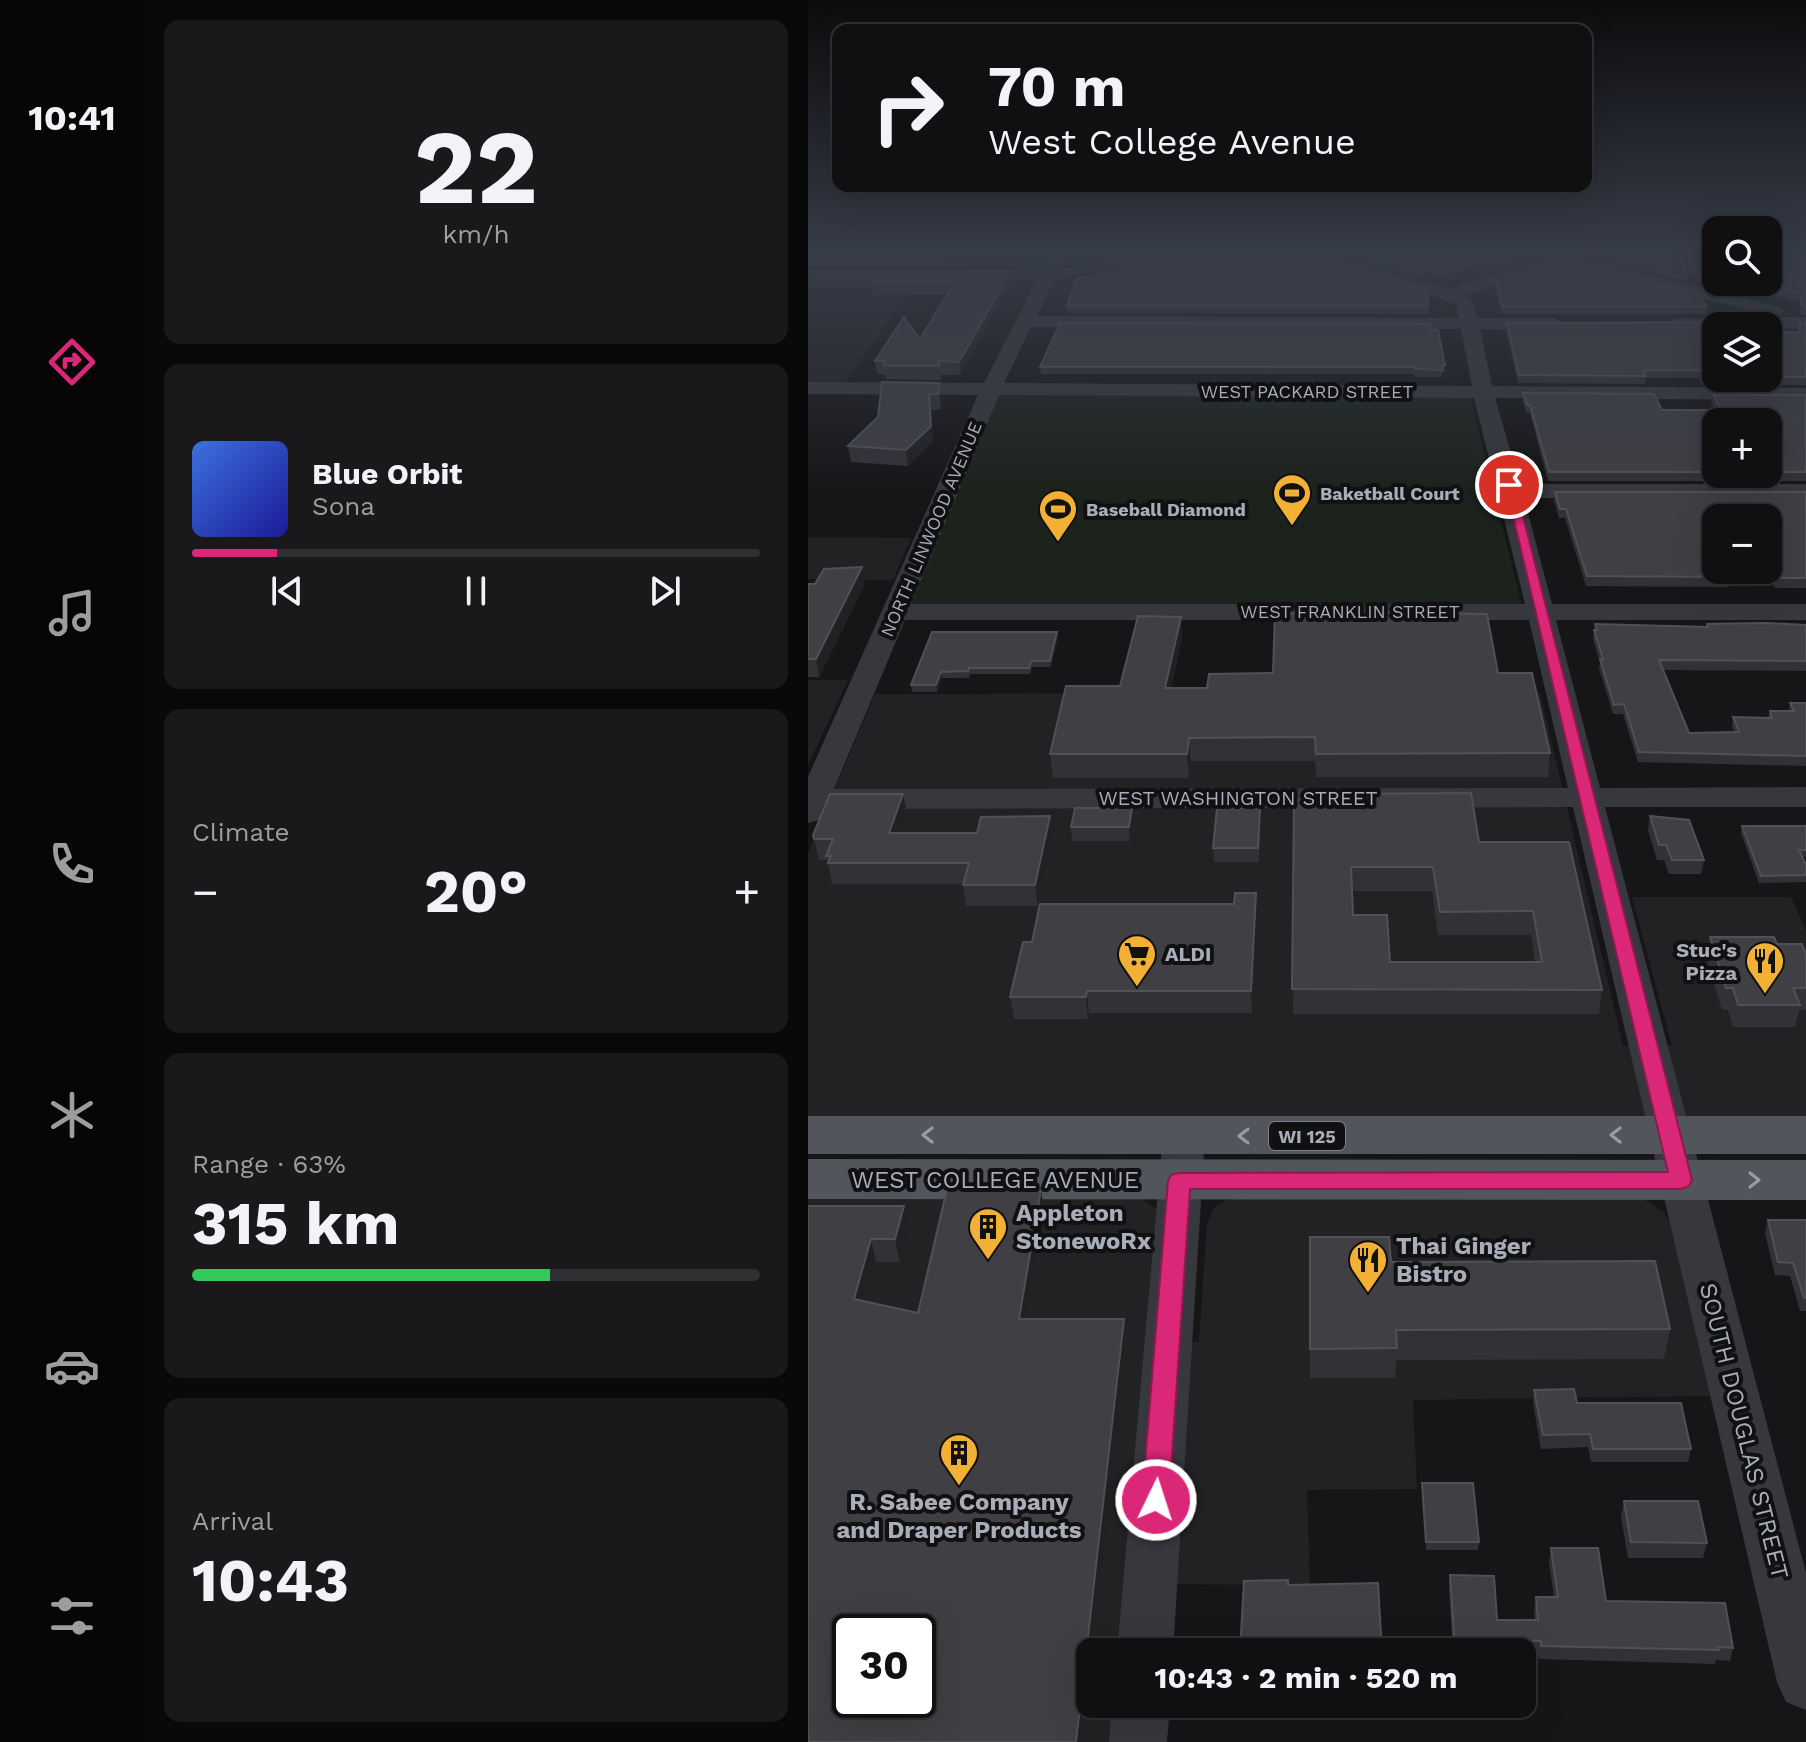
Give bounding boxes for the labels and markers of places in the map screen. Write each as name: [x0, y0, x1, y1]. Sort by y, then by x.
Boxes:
pin: [1475, 451, 1543, 519]
sports icon: Baketball Court: [1271, 472, 1313, 527]
place label: Baketball Court: [1320, 483, 1460, 504]
sports icon: Baseball Diamond: [1037, 488, 1079, 543]
place label: Baseball Diamond: [1086, 499, 1246, 520]
supermarket icon: ALDI: [1116, 933, 1158, 988]
place label: Stuc's Pizza: [1676, 938, 1737, 985]
restaurant icon: Stuc's Pizza: [1744, 940, 1786, 995]
place label: ALDI: [1165, 942, 1211, 966]
place label: Appleton StonewoRx: [1016, 1199, 1151, 1255]
building icon: Appleton StonewoRx: [967, 1206, 1009, 1261]
place label: Thai Ginger Bistro: [1396, 1232, 1532, 1288]
restaurant icon: Thai Ginger Bistro: [1347, 1239, 1389, 1294]
building icon: R. Sabee Company and Draper Products: [938, 1432, 980, 1487]
place label: R. Sabee Company and Draper Products: [836, 1488, 1082, 1544]

